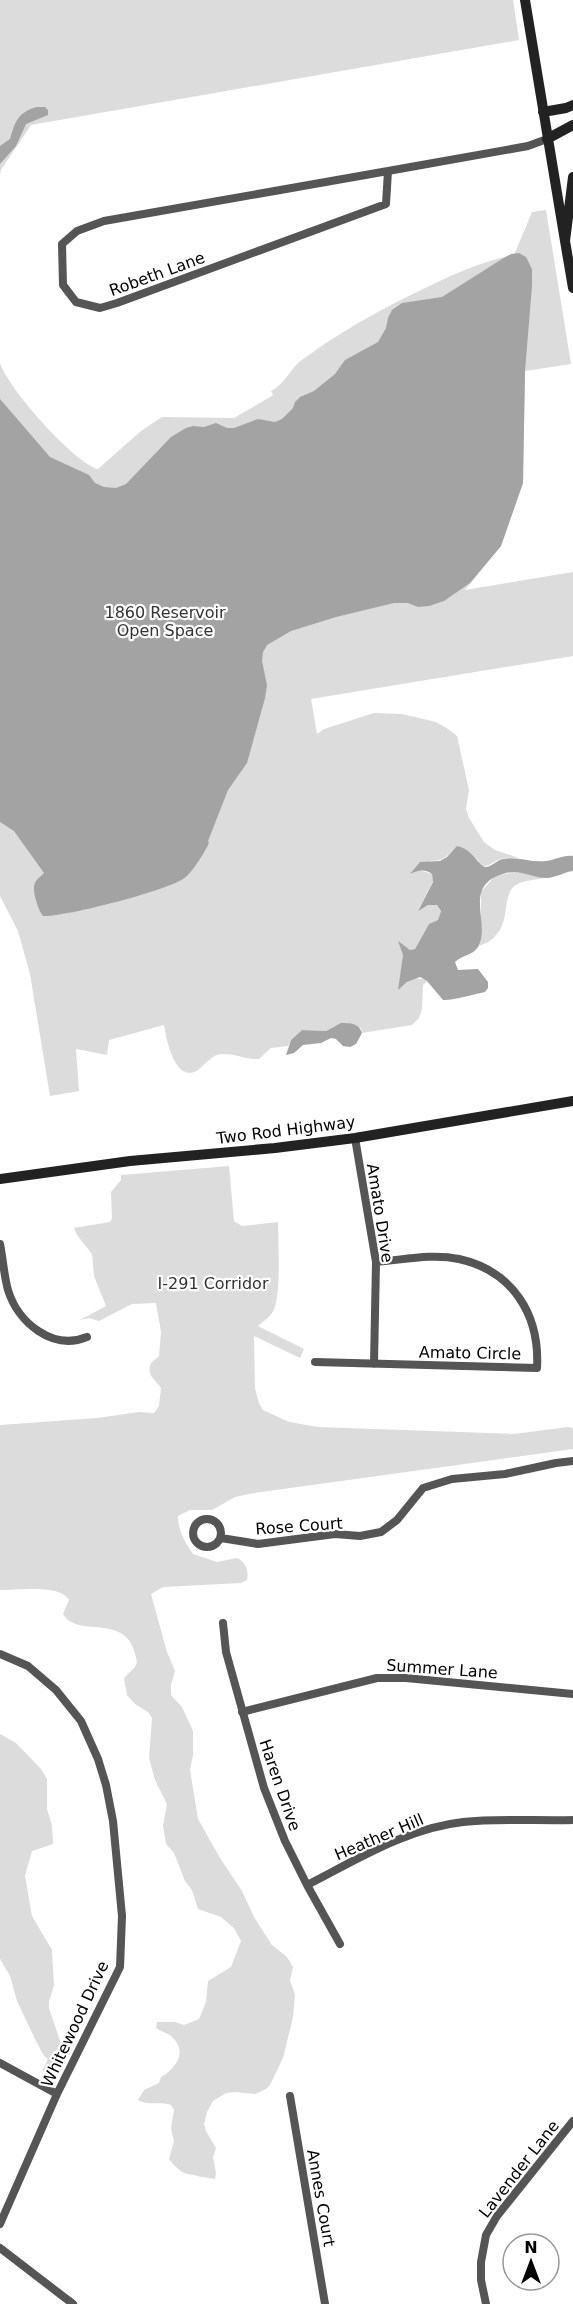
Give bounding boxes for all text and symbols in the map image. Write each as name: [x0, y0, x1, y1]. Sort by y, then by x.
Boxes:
street label: Robeth Lane: [107, 248, 207, 300]
park label: 1860 Reservoir Open Space: [104, 603, 226, 640]
street label: Two Rod Highway: [215, 1112, 356, 1148]
street label: Amato Drive: [363, 1162, 397, 1264]
park label: I-291 Corridor: [158, 1274, 269, 1293]
street label: Amato Circle: [419, 1343, 521, 1363]
street label: Rose Court: [255, 1513, 343, 1539]
street label: Summer Lane: [386, 1656, 498, 1682]
street label: Haren Drive: [255, 1737, 305, 1833]
street label: Heather Hill: [332, 1810, 426, 1864]
street label: Whitewood Drive: [37, 1958, 113, 2090]
street label: Lavender Lane: [475, 2116, 563, 2222]
street label: Annes Court: [303, 2148, 339, 2248]
north arrow: [501, 2232, 561, 2292]
text: N: [524, 2238, 538, 2257]

